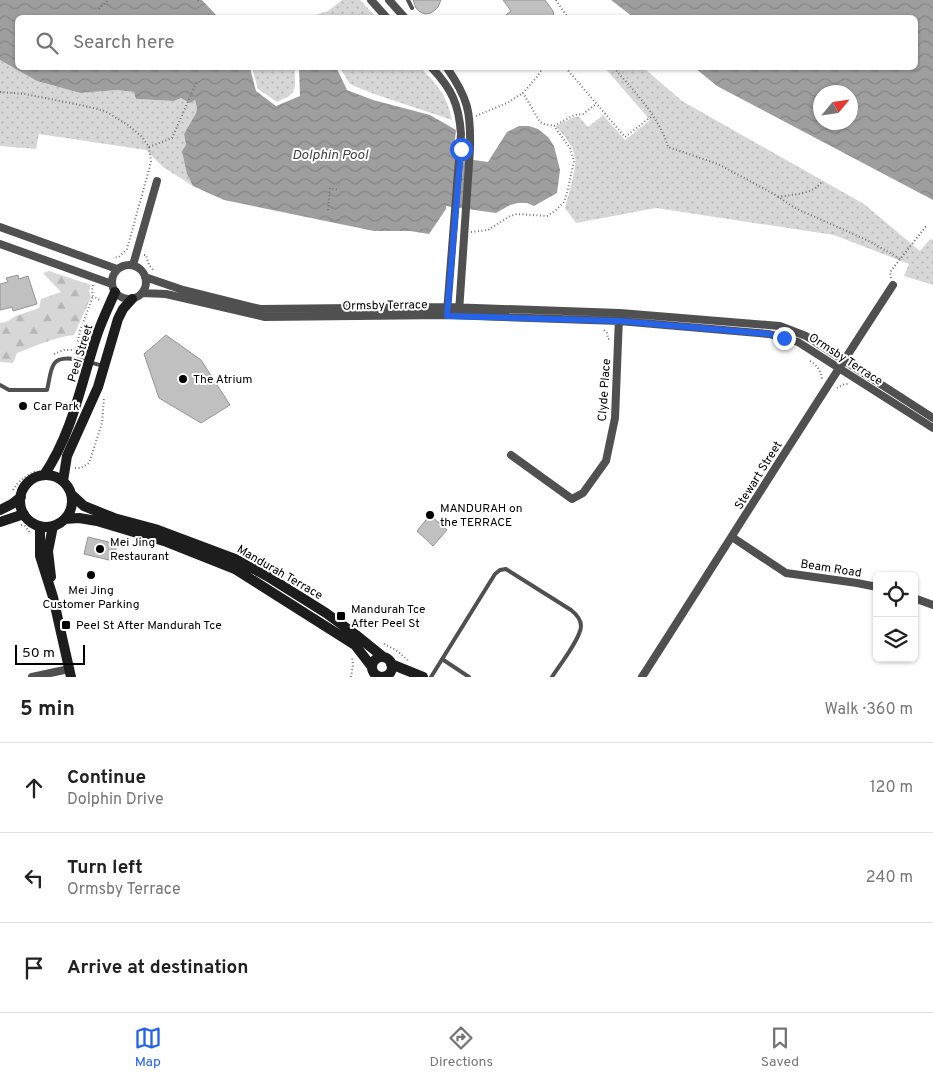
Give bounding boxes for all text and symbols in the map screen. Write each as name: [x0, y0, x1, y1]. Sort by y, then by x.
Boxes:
search box: [15, 15, 918, 70]
icon: search: [33, 29, 61, 57]
text: Search here: [73, 31, 175, 55]
north arrow: [813, 85, 858, 130]
route start: [450, 138, 473, 161]
water label: Dolphin Pool: [292, 147, 369, 164]
street label: Ormsby Terrace: [342, 297, 428, 315]
street label: Peel Street: [65, 322, 97, 384]
route end: [773, 327, 796, 350]
street label: Ormsby Terrace: [805, 330, 886, 390]
street label: Clyde Place: [595, 358, 615, 422]
place label: The Atrium: [193, 372, 252, 388]
marker: The Atrium: [177, 373, 189, 385]
place label: Car Park: [33, 399, 80, 415]
marker: Car Park: [17, 400, 29, 412]
street label: Stewart Street: [731, 438, 786, 513]
place label: MANDURAH on the TERRACE: [440, 501, 522, 531]
marker: MANDURAH on the TERRACE: [424, 509, 436, 521]
place label: Mei Jing Restaurant: [110, 535, 169, 565]
street label: Mandurah Terrace: [234, 542, 325, 604]
marker: Mei Jing Restaurant: [94, 543, 106, 555]
street label: Beam Road: [799, 556, 863, 582]
marker: Mei Jing Customer Parking: [85, 569, 97, 581]
map controls: [873, 572, 918, 662]
button: locate: [873, 572, 918, 617]
place label: Mei Jing Customer Parking: [43, 583, 140, 613]
place label: Mandurah Tce After Peel St: [351, 602, 426, 632]
marker: Mandurah Tce After Peel St: [335, 610, 347, 622]
button: layers: [873, 617, 918, 662]
place label: Peel St After Mandurah Tce: [76, 618, 222, 634]
marker: Peel St After Mandurah Tce: [60, 619, 72, 631]
scale bar: [15, 642, 85, 665]
text: 50 m: [22, 645, 55, 662]
text: 5 min: [20, 696, 75, 723]
text: Walk · 360 m: [825, 700, 913, 720]
text: Continue: [67, 766, 146, 790]
icon: ahead: [20, 774, 48, 802]
text: 120 m: [870, 778, 913, 798]
text: Dolphin Drive: [67, 790, 164, 810]
text: Turn left: [67, 856, 143, 880]
icon: left: [20, 864, 48, 892]
text: 240 m: [866, 868, 913, 888]
text: Ormsby Terrace: [67, 880, 181, 900]
icon: arrive: [20, 954, 48, 982]
text: Arrive at destination: [67, 956, 248, 980]
tab: Map: [134, 1024, 162, 1071]
tab: Directions: [429, 1024, 493, 1071]
tab: Saved: [761, 1024, 799, 1071]

